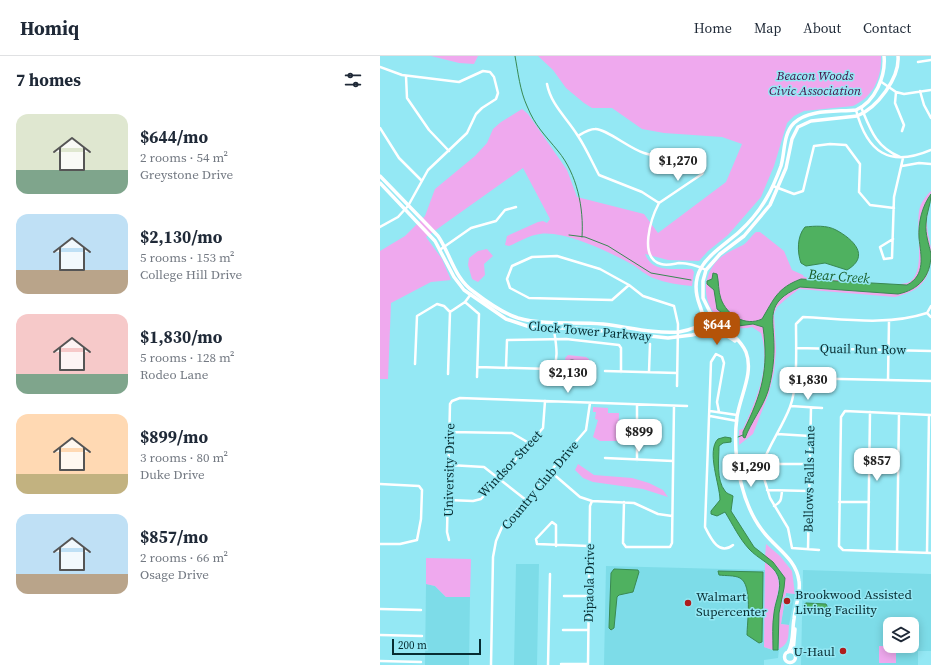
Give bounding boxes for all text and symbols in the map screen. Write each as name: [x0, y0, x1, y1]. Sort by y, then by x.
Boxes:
text: Homiq: [20, 15, 79, 41]
text: Home: [694, 18, 732, 38]
text: Map: [754, 18, 781, 38]
text: About: [803, 18, 841, 38]
text: Contact: [863, 18, 911, 38]
park label: Beacon Woods Civic Association: [769, 67, 862, 99]
text: 7 homes: [16, 68, 81, 92]
icon: filters: [342, 69, 364, 91]
text: $644/mo: [140, 125, 208, 149]
icon: home: [48, 130, 96, 178]
pin: $1,270: [645, 148, 711, 182]
text: 2 rooms · 54 m²: [140, 149, 228, 166]
text: $1,270: [658, 152, 698, 169]
text: Greystone Drive: [140, 166, 233, 183]
text: $2,130/mo: [140, 225, 222, 249]
icon: home: [48, 230, 96, 278]
text: 5 rooms · 153 m²: [140, 249, 235, 266]
water label: Bear Creek: [807, 264, 871, 288]
text: College Hill Drive: [140, 266, 242, 283]
pin: $644: [693, 312, 741, 346]
text: $644: [703, 316, 731, 333]
street label: Clock Tower Parkway: [528, 317, 653, 345]
text: $1,830/mo: [140, 325, 222, 349]
icon: home: [48, 330, 96, 378]
street label: Quail Run Row: [820, 340, 906, 358]
text: 5 rooms · 128 m²: [140, 349, 235, 366]
pin: $2,130: [535, 360, 601, 394]
text: $2,130: [548, 364, 588, 381]
text: Rodeo Lane: [140, 366, 208, 383]
pin: $1,830: [775, 367, 841, 401]
text: $1,830: [788, 371, 828, 388]
pin: $899: [615, 419, 663, 453]
street label: University Drive: [440, 423, 458, 517]
text: $899: [625, 423, 653, 440]
text: $899/mo: [140, 425, 208, 449]
street label: Bellows Falls Lane: [800, 425, 818, 533]
street label: Windsor Street: [474, 426, 546, 501]
icon: home: [48, 430, 96, 478]
street label: Country Club Drive: [498, 437, 583, 533]
pin: $857: [853, 448, 901, 482]
text: 3 rooms · 80 m²: [140, 449, 228, 466]
text: $857: [863, 452, 891, 469]
pin: $1,290: [718, 454, 784, 488]
text: $1,290: [731, 458, 771, 475]
text: Duke Drive: [140, 466, 205, 483]
text: $857/mo: [140, 525, 208, 549]
icon: home: [48, 530, 96, 578]
street label: Dipaola Drive: [580, 543, 598, 623]
text: 2 rooms · 66 m²: [140, 549, 228, 566]
text: Osage Drive: [140, 566, 209, 583]
place label: Brookwood Assisted Living Facility: [795, 586, 912, 618]
place label: Walmart Supercenter: [696, 588, 767, 620]
marker: Brookwood Assisted Living Facility: [782, 596, 792, 606]
marker: Walmart Supercenter: [683, 598, 693, 608]
map controls: [883, 617, 919, 653]
button: layers: [883, 617, 919, 653]
scale bar: [392, 637, 481, 656]
text: 200 m: [398, 638, 427, 653]
place label: U-Haul: [794, 643, 835, 660]
marker: U-Haul: [838, 646, 848, 656]

